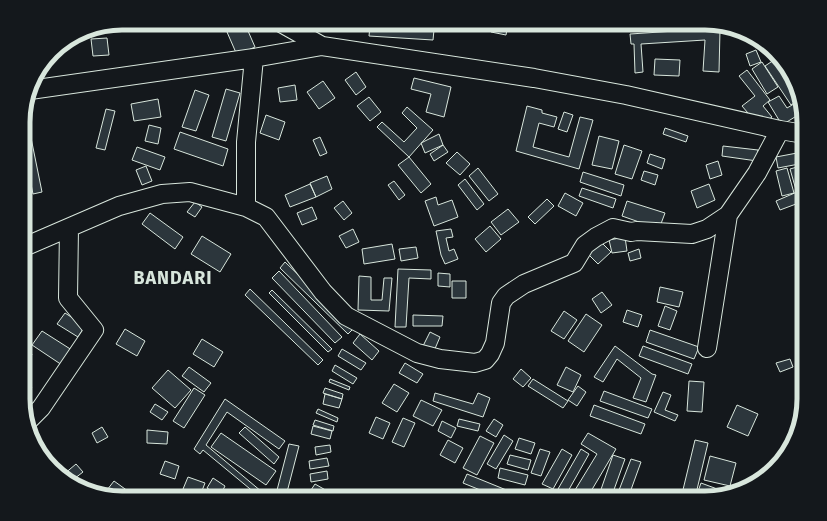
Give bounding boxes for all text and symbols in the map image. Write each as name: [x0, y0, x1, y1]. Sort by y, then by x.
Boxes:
district label: BANDARI: [133, 267, 213, 289]

